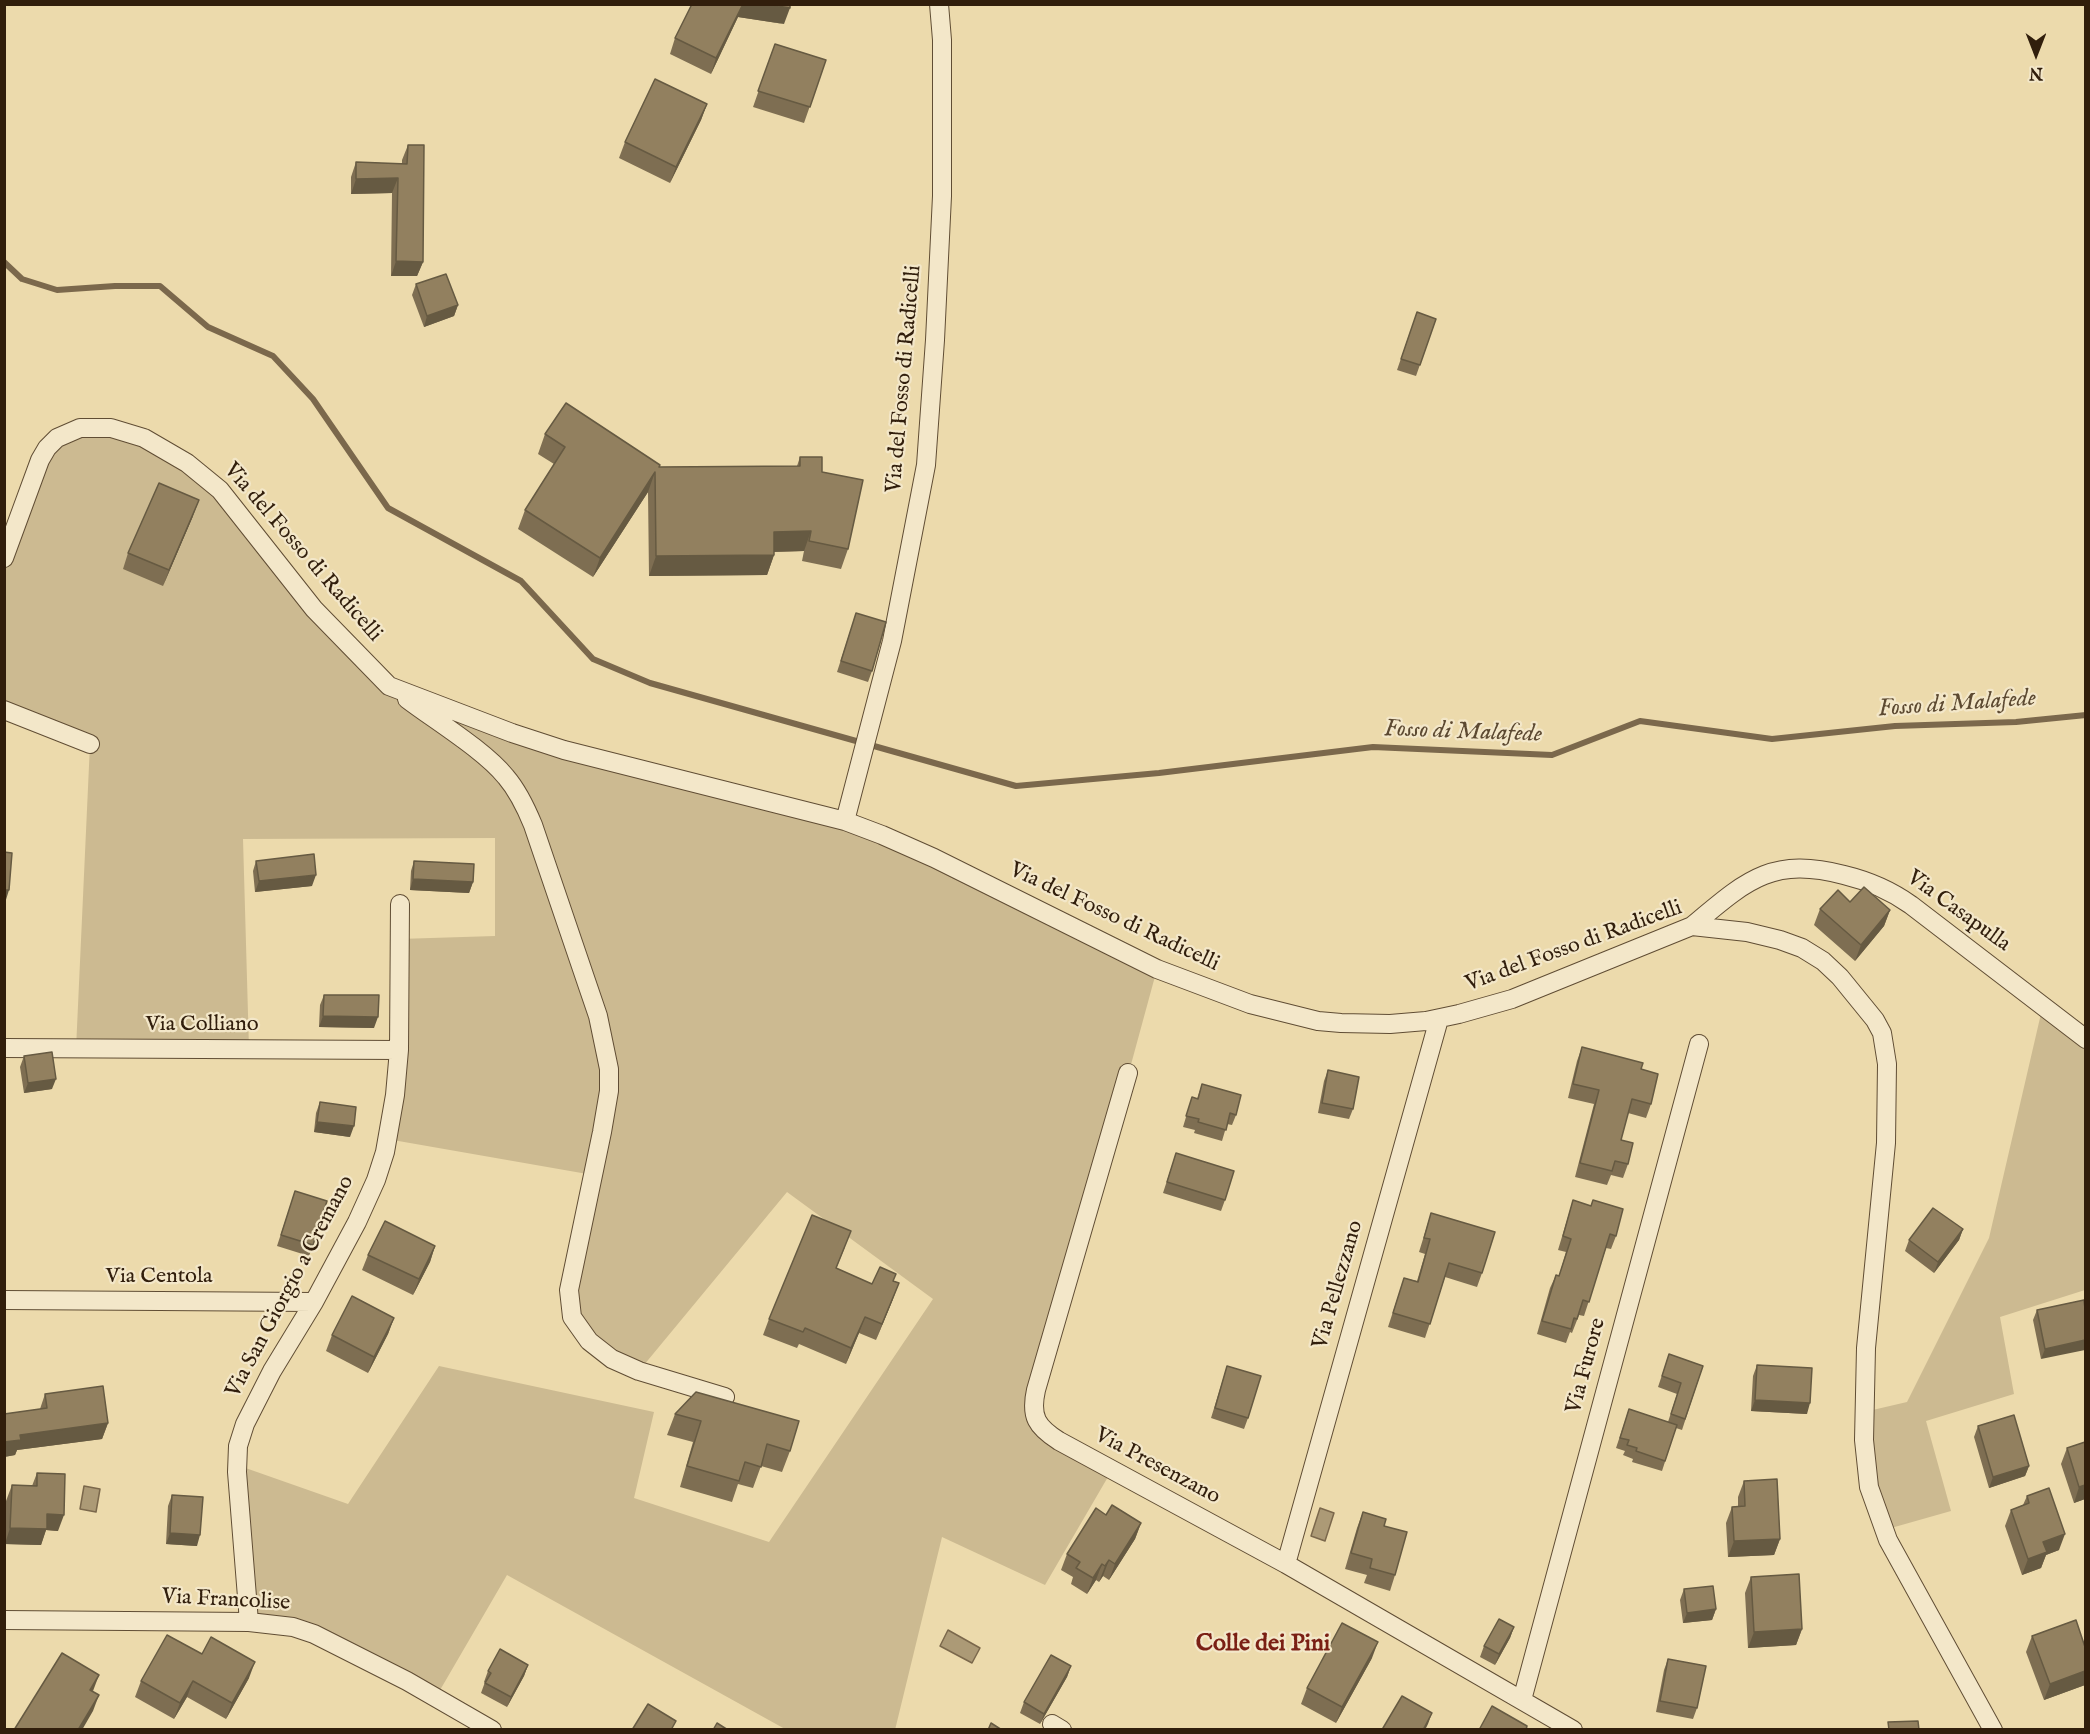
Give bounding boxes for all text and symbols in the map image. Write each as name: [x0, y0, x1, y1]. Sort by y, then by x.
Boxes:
north arrow: [2006, 24, 2066, 84]
text: N: [2029, 62, 2043, 82]
street label: Via del Fosso di Radicelli: [882, 264, 928, 494]
street label: Via del Fosso di Radicelli: [217, 458, 387, 648]
water label: Fosso di Malafede: [1877, 685, 2037, 725]
water label: Fosso di Malafede: [1384, 716, 1542, 750]
street label: Via del Fosso di Radicelli: [1005, 858, 1223, 978]
street label: Via Casapulla: [1901, 866, 2015, 958]
street label: Via del Fosso di Radicelli: [1462, 896, 1686, 998]
street label: Via Colliano: [145, 1012, 259, 1038]
street label: Via San Giorgio a Cremano: [221, 1172, 361, 1402]
street label: Via Pellezzano: [1308, 1218, 1370, 1352]
street label: Via Centola: [106, 1264, 212, 1290]
street label: Via Furore: [1562, 1315, 1612, 1417]
street label: Via Presenzano: [1090, 1423, 1224, 1511]
street label: Via Francolise: [161, 1584, 291, 1618]
district label: Colle dei Pini: [1196, 1631, 1330, 1659]

